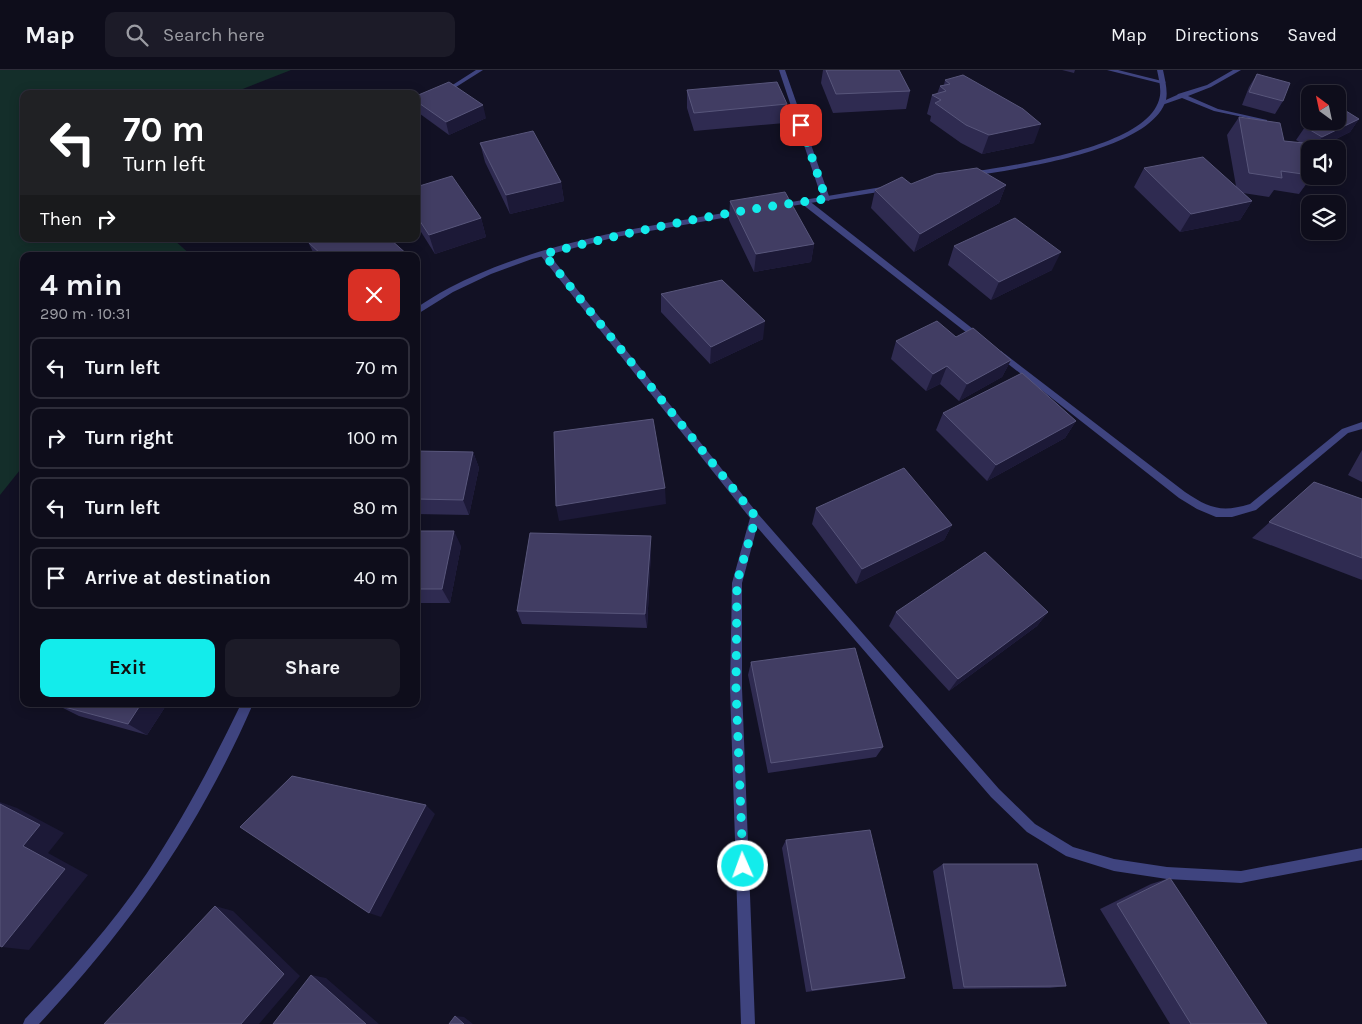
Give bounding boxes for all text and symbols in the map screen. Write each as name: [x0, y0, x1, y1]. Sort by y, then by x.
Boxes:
search box: [105, 12, 455, 57]
text: Map: [25, 21, 75, 49]
icon: search: [123, 21, 151, 49]
text: Search here: [163, 24, 265, 46]
text: Map: [1111, 24, 1147, 46]
text: Directions: [1175, 24, 1259, 46]
text: Saved: [1287, 24, 1337, 46]
north arrow: [1301, 85, 1346, 130]
map controls: [1301, 85, 1346, 240]
pin: [780, 104, 822, 146]
text: 70 m: [123, 109, 205, 150]
icon: left: [40, 110, 105, 175]
icon: arrive: [787, 111, 815, 139]
button: sound: [1301, 140, 1346, 185]
text: Turn left: [123, 151, 206, 177]
button: layers: [1301, 195, 1346, 240]
icon: right: [92, 205, 120, 233]
text: Then: [40, 208, 82, 230]
text: 4 min: [40, 267, 122, 303]
button: close: [348, 269, 400, 321]
text: 290 m · 10:31: [40, 304, 130, 323]
icon: left: [42, 354, 70, 382]
text: Turn left: [85, 357, 160, 379]
text: 70 m: [356, 357, 398, 379]
icon: right: [42, 424, 70, 452]
text: Turn right: [85, 427, 174, 449]
text: 100 m: [347, 427, 398, 449]
icon: left: [42, 494, 70, 522]
text: Turn left: [85, 497, 160, 519]
text: 80 m: [353, 497, 398, 519]
icon: arrive: [42, 564, 70, 592]
text: Arrive at destination: [85, 567, 271, 589]
text: 40 m: [354, 567, 398, 589]
button: Exit: [40, 639, 215, 697]
button: Share: [225, 639, 400, 697]
position arrow: [716, 839, 768, 891]

